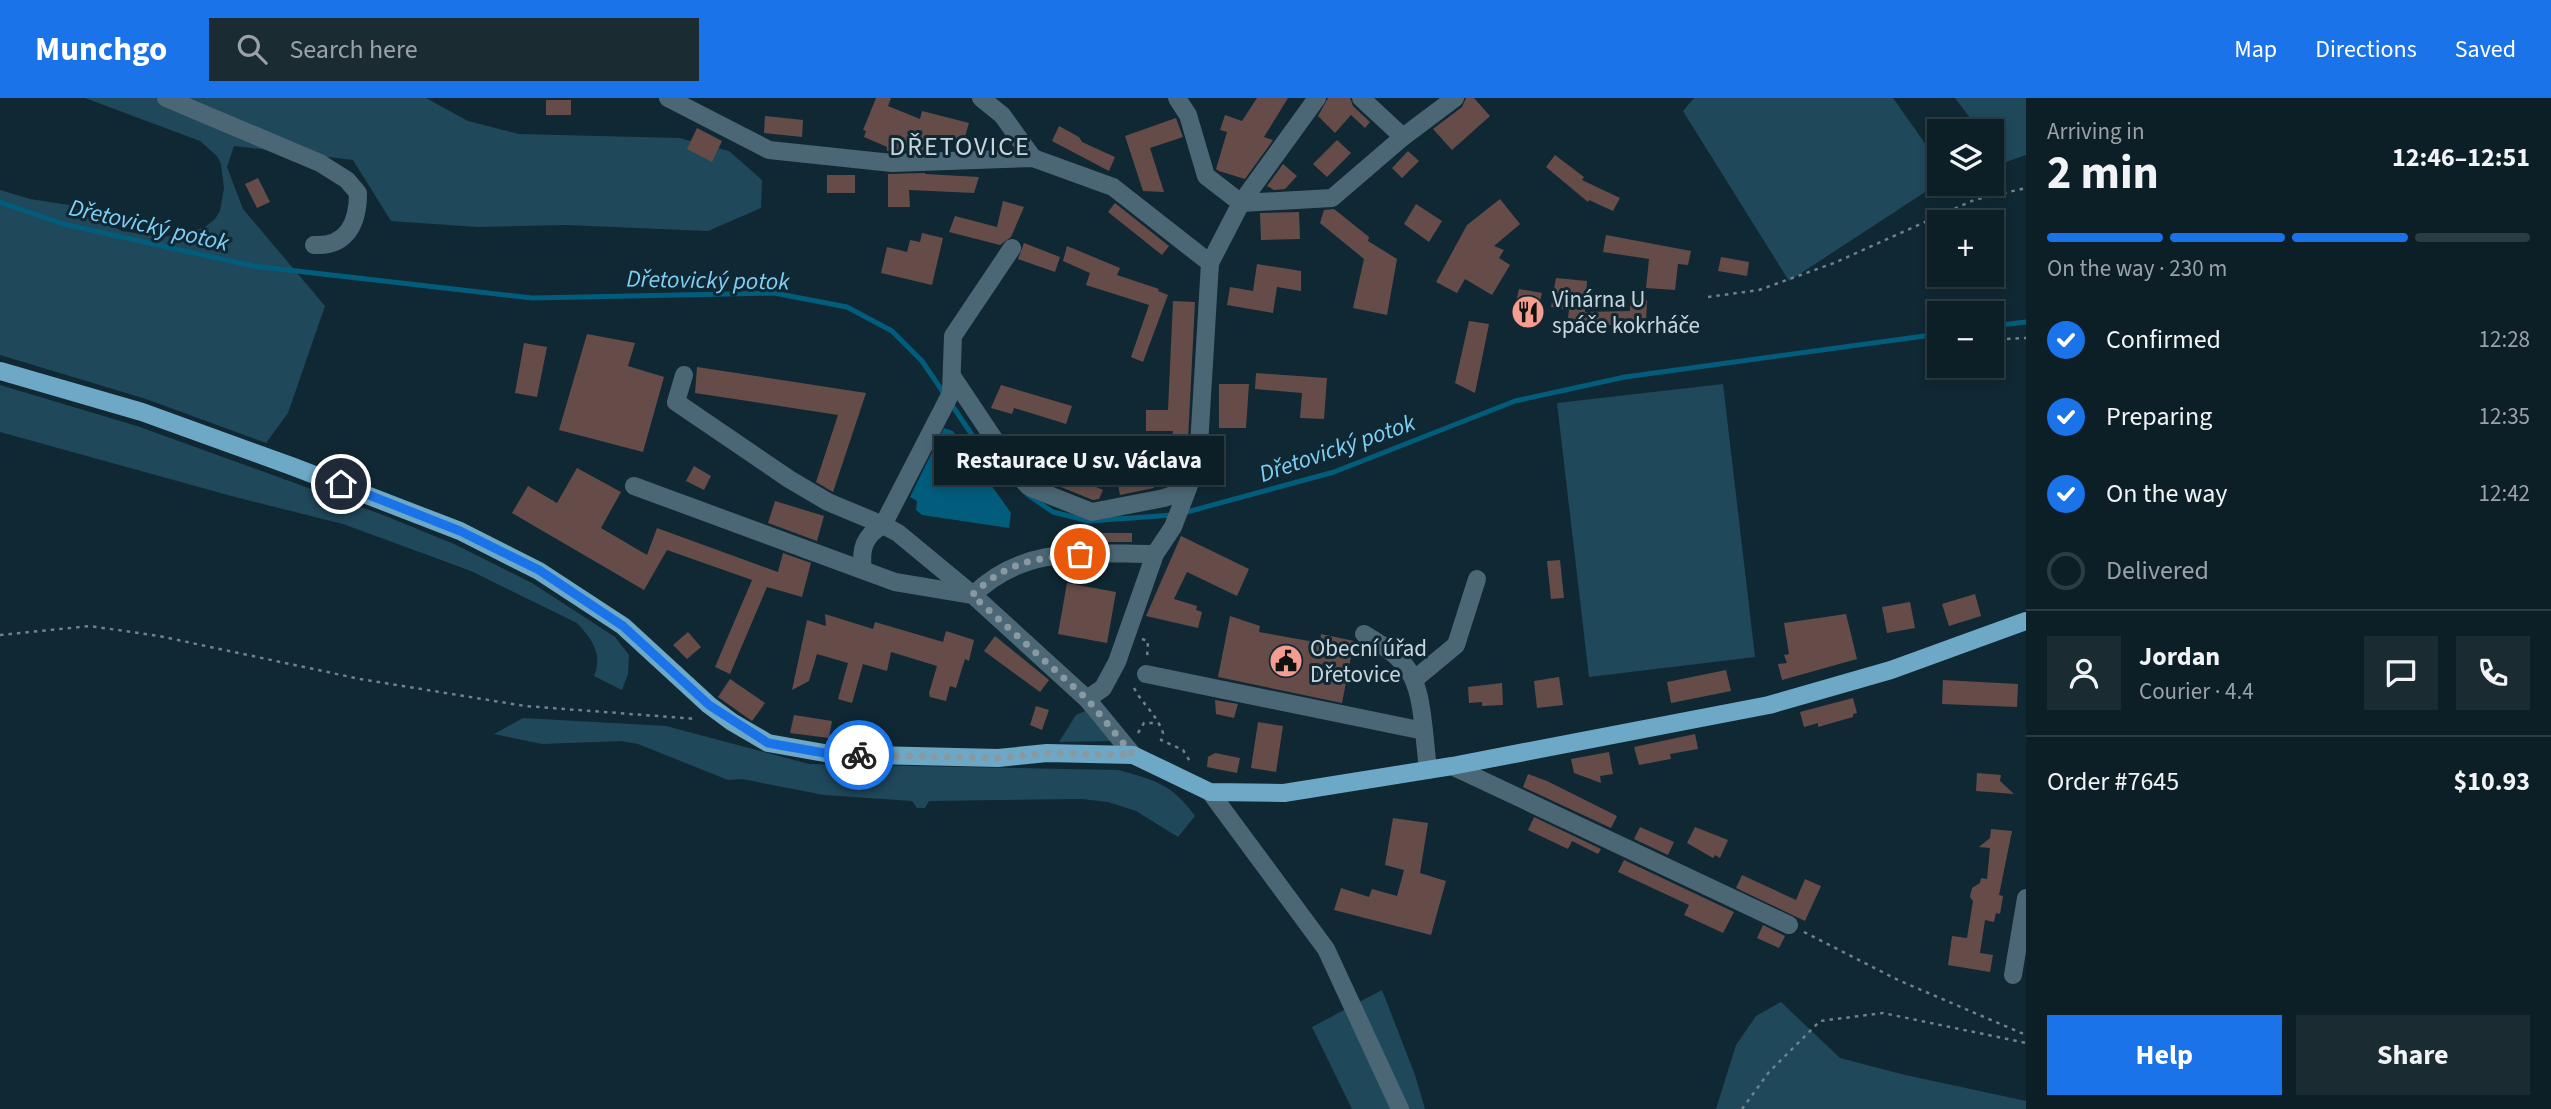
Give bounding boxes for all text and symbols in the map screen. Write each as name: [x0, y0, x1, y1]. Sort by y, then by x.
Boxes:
search box: [209, 18, 699, 81]
text: Munchgo: [35, 26, 167, 73]
icon: search: [233, 30, 271, 68]
text: Search here: [289, 31, 418, 68]
text: Map: [2234, 32, 2277, 67]
text: Directions: [2315, 32, 2417, 67]
text: Saved: [2455, 32, 2516, 67]
text: Arriving in: [2047, 115, 2145, 148]
map controls: [1927, 119, 2004, 378]
button: layers: [1927, 119, 2004, 196]
district label: DŘETOVICE: [889, 128, 1031, 165]
text: 12:46–12:51: [2392, 139, 2530, 176]
text: 2 min: [2047, 141, 2159, 206]
water label: Dřetovický potok: [65, 190, 233, 261]
button: +: [1927, 210, 2004, 287]
text: On the way · 230 m: [2047, 252, 2227, 285]
water label: Dřetovický potok: [626, 262, 790, 299]
place label: Vinárna U spáče kokrháče: [1552, 283, 1700, 342]
restaurant icon: Vinárna U spáče kokrháče: [1509, 293, 1547, 331]
button: −: [1927, 301, 2004, 378]
icon: check: [2047, 321, 2085, 359]
text: Confirmed: [2106, 321, 2221, 358]
text: 12:28: [2479, 323, 2530, 356]
icon: check: [2047, 398, 2085, 436]
text: Preparing: [2106, 398, 2212, 435]
text: 12:35: [2479, 400, 2530, 433]
water label: Dřetovický potok: [1254, 405, 1421, 492]
callout: Restaurace U sv. Václava: [935, 435, 1225, 484]
text: Restaurace U sv. Václava: [956, 444, 1202, 477]
pin: [311, 454, 371, 514]
icon: home: [322, 465, 360, 503]
icon: check: [2047, 475, 2085, 513]
text: On the way: [2106, 475, 2227, 512]
text: 12:42: [2479, 477, 2530, 510]
pin: [1050, 524, 1110, 584]
icon: bag: [1061, 535, 1099, 573]
text: Delivered: [2106, 552, 2209, 589]
place label: Obecní úřad Dřetovice: [1310, 632, 1427, 691]
button: person: [2047, 636, 2121, 710]
button: chat: [2364, 636, 2438, 710]
button: phone: [2456, 636, 2530, 710]
text: Jordan: [2139, 638, 2220, 675]
public building icon: Obecní úřad Dřetovice: [1267, 642, 1305, 680]
text: Courier · 4.4: [2139, 675, 2254, 708]
courier: [824, 720, 894, 790]
icon: bike: [840, 736, 878, 774]
text: Order #7645: [2047, 763, 2179, 800]
text: $10.93: [2454, 763, 2530, 800]
button: Help: [2047, 1015, 2282, 1095]
button: Share: [2296, 1015, 2530, 1095]

